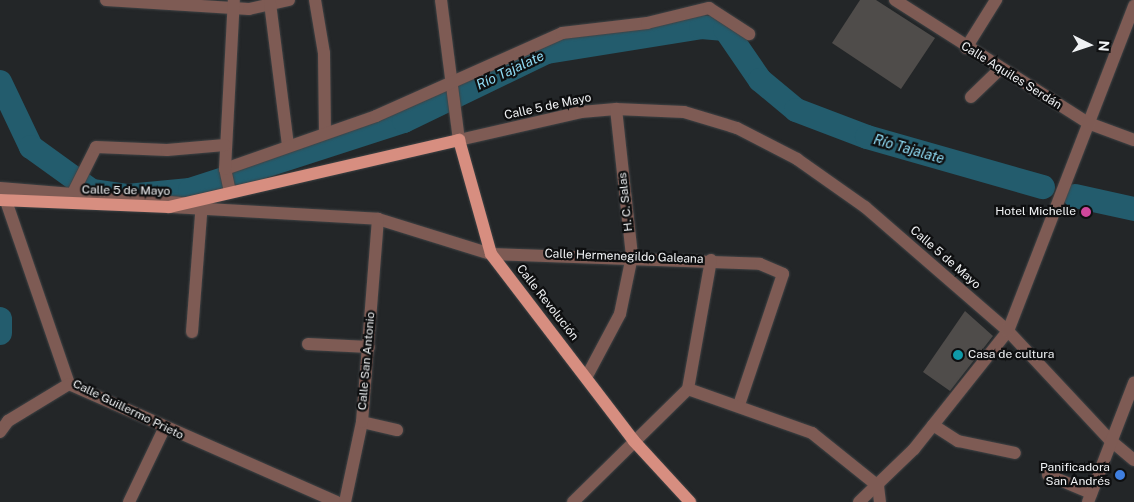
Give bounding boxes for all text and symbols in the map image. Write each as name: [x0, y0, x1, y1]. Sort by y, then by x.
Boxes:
north arrow: [1064, 20, 1114, 70]
street label: Calle Aquiles Serdán: [958, 39, 1064, 113]
text: N: [1096, 40, 1112, 52]
water label: Río Tajalate: [473, 47, 547, 93]
street label: Calle 5 de Mayo: [503, 91, 593, 123]
water label: Río Tajalate: [872, 131, 946, 167]
street label: H. C. Salas: [616, 172, 636, 232]
street label: Calle 5 de Mayo: [81, 183, 171, 199]
place label: Hotel Michelle: [995, 205, 1076, 219]
marker: Hotel Michelle: [1080, 206, 1092, 218]
street label: Calle 5 de Mayo: [907, 223, 983, 293]
street label: Calle Hermenegildo Galeana: [544, 247, 704, 267]
street label: Calle Revolución: [513, 262, 581, 344]
street label: Calle San Antonio: [356, 311, 378, 411]
place label: Casa de cultura: [968, 348, 1055, 362]
marker: Casa de cultura: [952, 349, 964, 361]
street label: Calle Guillermo Prieto: [70, 377, 186, 443]
place label: Panificadora San Andrés: [1040, 461, 1110, 489]
marker: Panificadora San Andrés: [1114, 469, 1126, 481]

